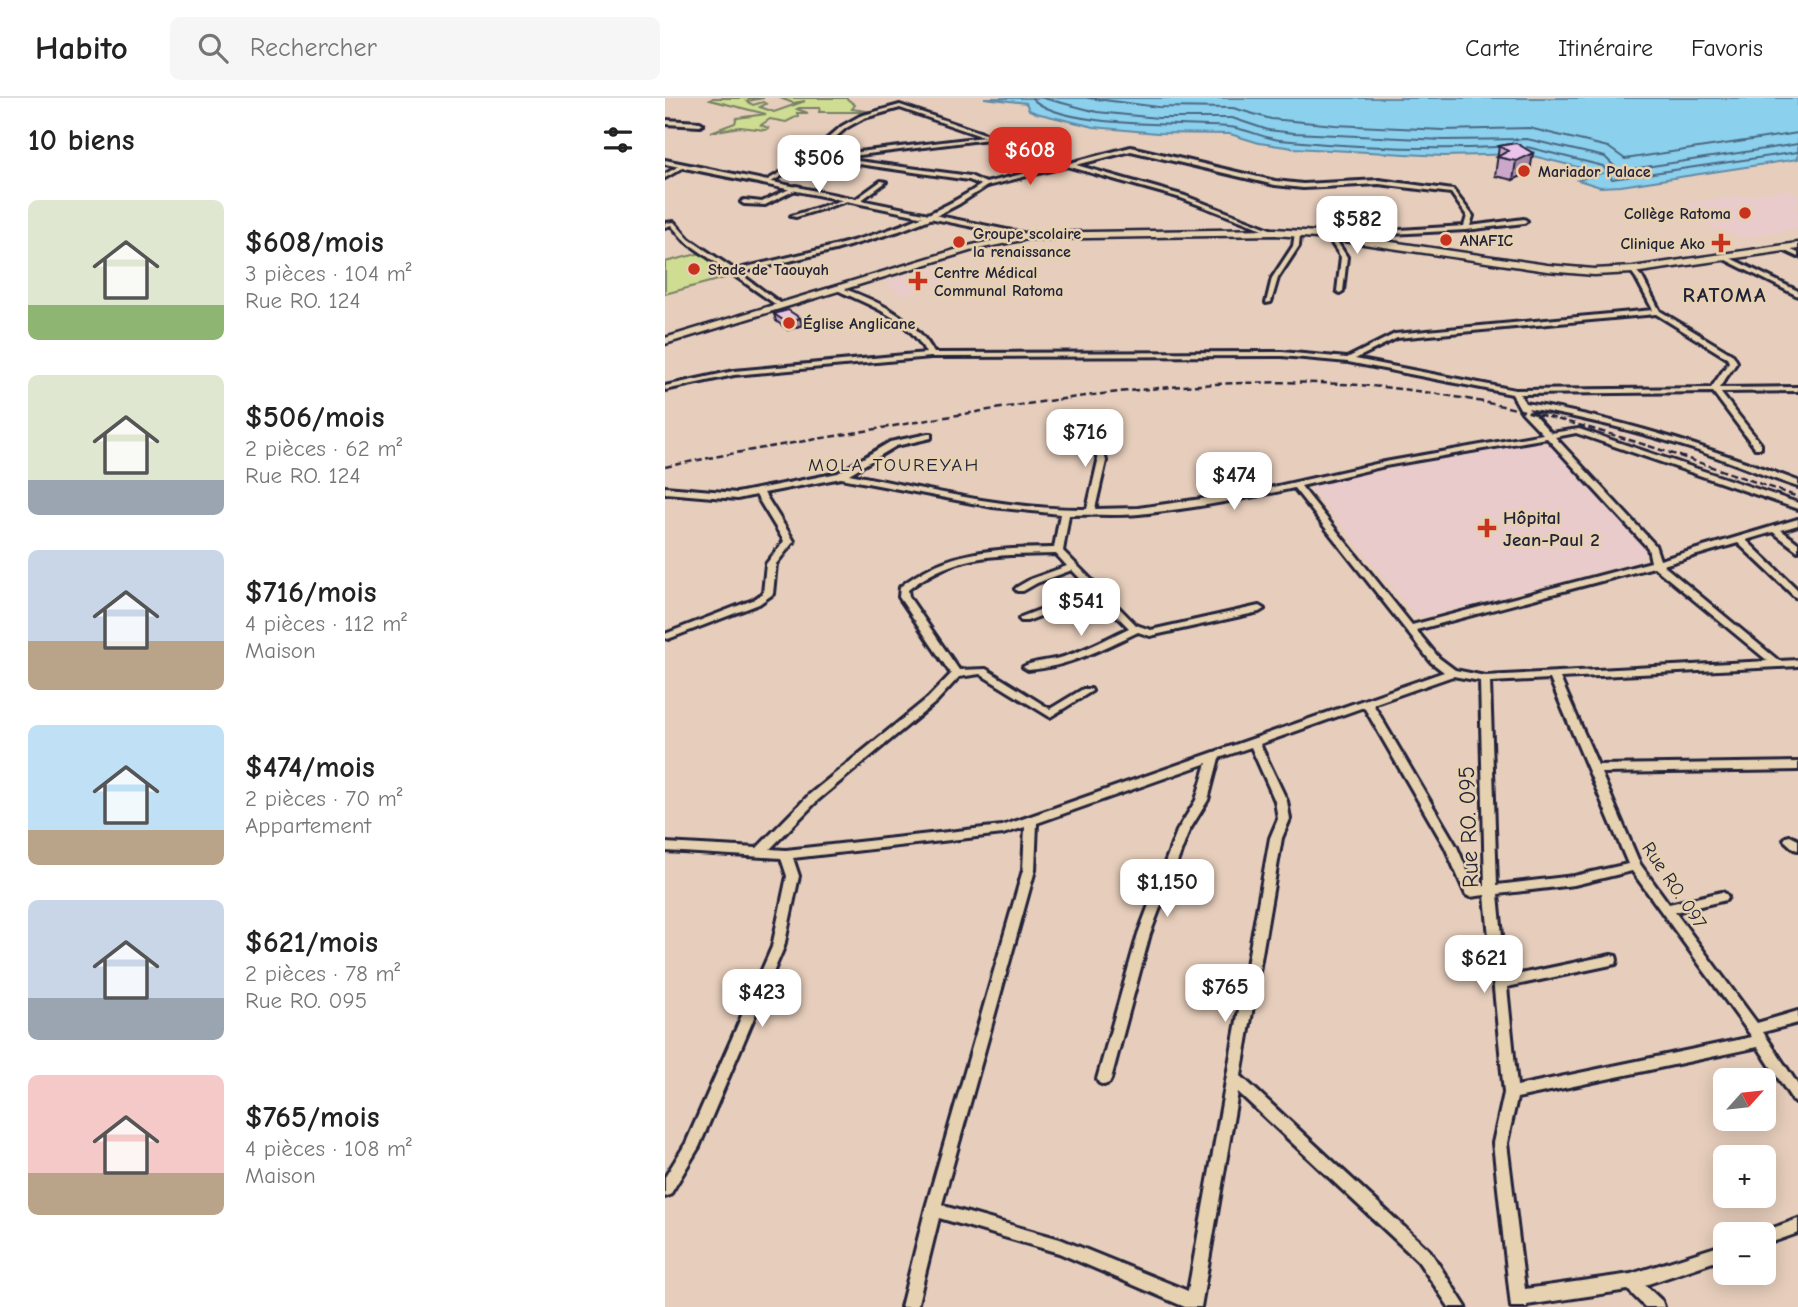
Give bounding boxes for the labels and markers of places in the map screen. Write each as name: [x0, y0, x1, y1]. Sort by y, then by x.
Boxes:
pin: $608: [989, 127, 1071, 187]
pin: $506: [778, 136, 860, 195]
marker: Mariador Palace: [1516, 163, 1532, 179]
place label: Mariador Palace: [1538, 163, 1651, 181]
pin: $582: [1316, 197, 1398, 256]
place label: Collège Ratoma: [1624, 205, 1731, 223]
marker: Collège Ratoma: [1737, 205, 1753, 221]
place label: Groupe scolaire la renaissance: [973, 225, 1081, 261]
marker: ANAFIC: [1438, 232, 1454, 248]
place label: ANAFIC: [1460, 232, 1513, 250]
marker: Clinique Ako: [1711, 233, 1731, 253]
marker: Groupe scolaire la renaissance: [951, 234, 967, 250]
place label: Clinique Ako: [1620, 235, 1705, 253]
marker: Stade de Taouyah: [686, 261, 702, 277]
place label: Stade de Taouyah: [708, 261, 829, 279]
place label: Centre Médical Communal Ratoma: [934, 264, 1063, 300]
marker: Centre Médical Communal Ratoma: [908, 271, 928, 291]
place label: Église Anglicane: [803, 314, 916, 333]
marker: Église Anglicane: [781, 315, 797, 331]
pin: $716: [1044, 410, 1126, 469]
pin: $474: [1193, 452, 1275, 512]
place label: Hôpital Jean-Paul 2: [1503, 507, 1600, 551]
marker: Hôpital Jean-Paul 2: [1477, 518, 1497, 538]
pin: $541: [1040, 578, 1122, 638]
pin: $1,150: [1110, 860, 1224, 919]
pin: $621: [1443, 936, 1525, 995]
pin: $765: [1184, 964, 1266, 1024]
pin: $423: [721, 970, 803, 1029]

